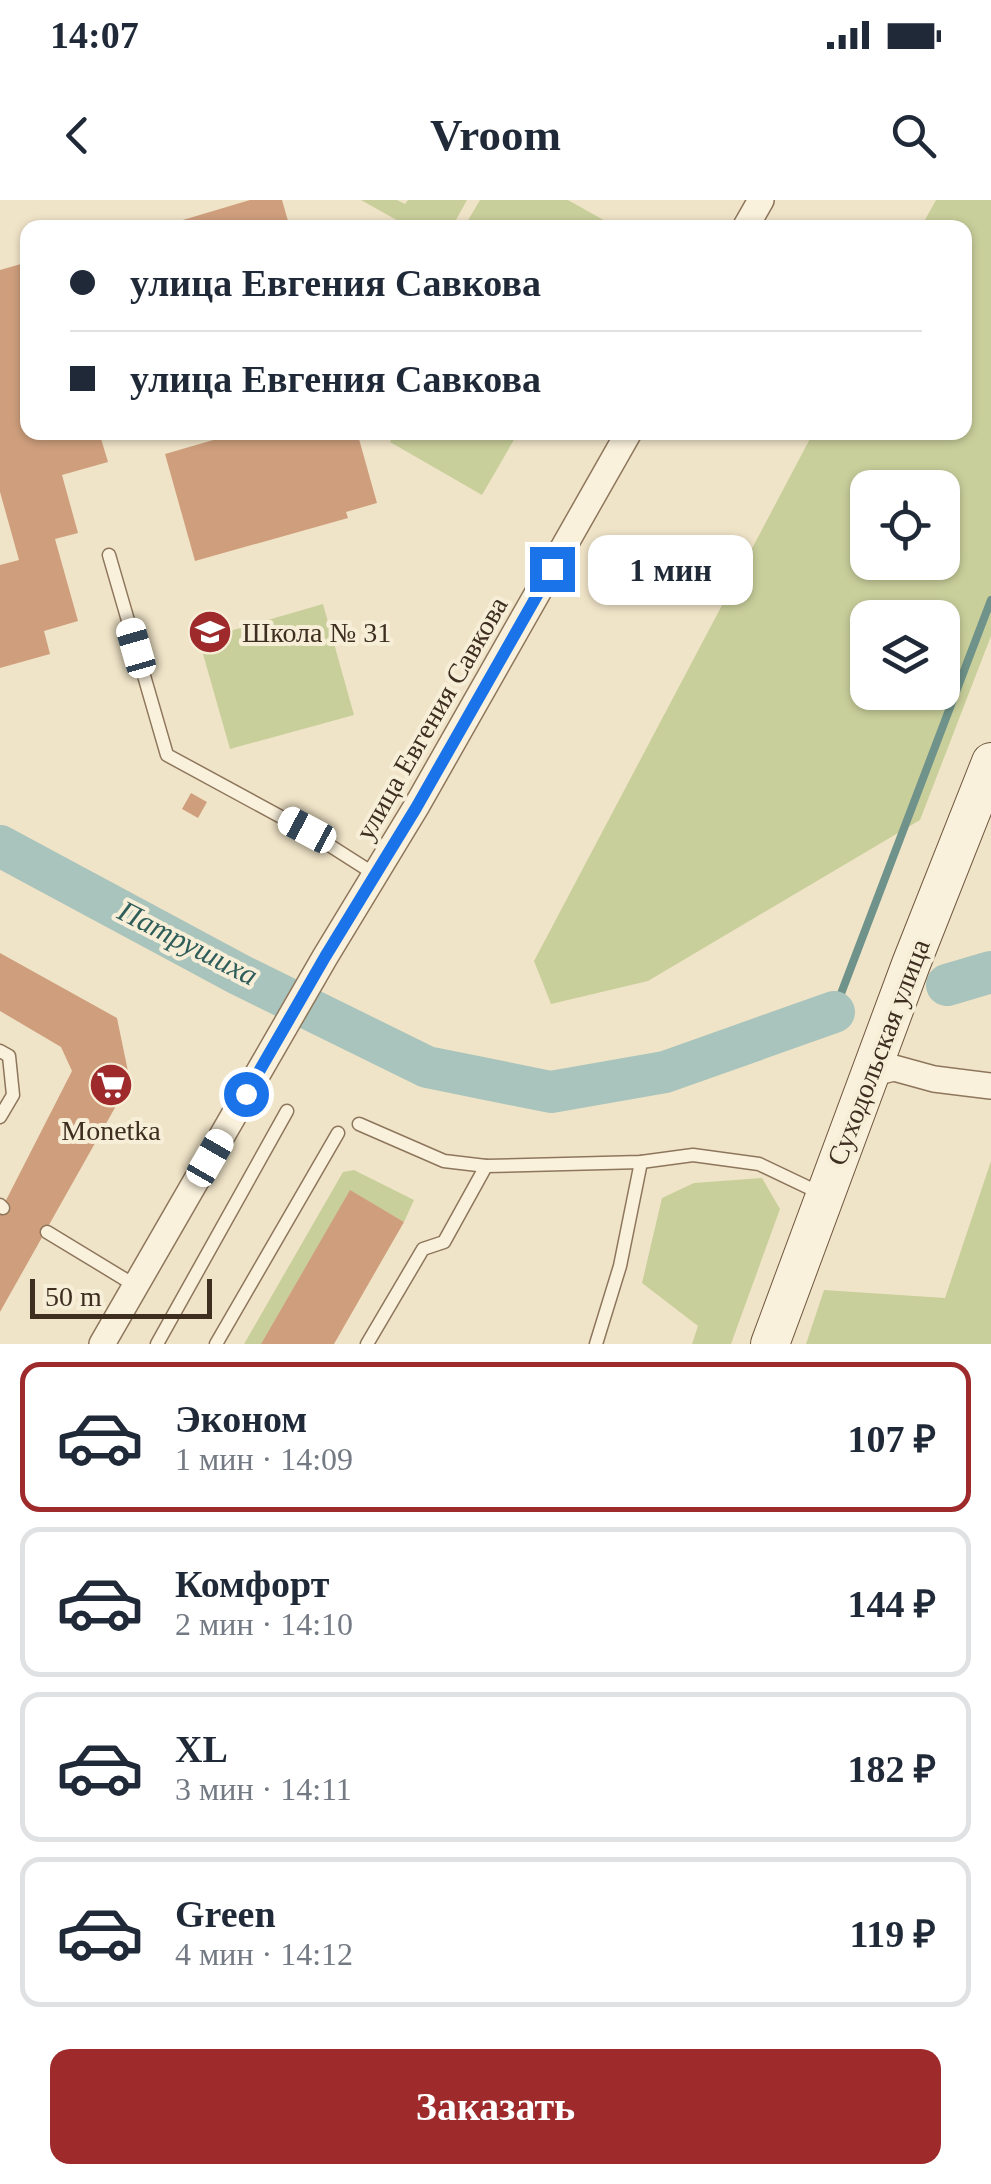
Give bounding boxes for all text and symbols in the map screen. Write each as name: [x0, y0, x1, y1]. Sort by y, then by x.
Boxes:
text: 14:07: [50, 14, 139, 56]
icon: back: [50, 108, 105, 163]
icon: search: [886, 108, 941, 163]
text: Vroom: [430, 110, 561, 160]
text: улица Евгения Савкова: [130, 262, 541, 304]
text: улица Евгения Савкова: [130, 358, 541, 400]
map controls: [850, 470, 960, 710]
button: locate: [850, 470, 960, 580]
callout: 1 мин: [587, 534, 752, 604]
route end: [530, 547, 575, 592]
text: 1 мин: [629, 552, 712, 588]
street label: улица Евгения Савкова: [349, 591, 514, 845]
button: layers: [850, 600, 960, 710]
school or university icon: Школа № 31: [187, 609, 233, 655]
car: [113, 615, 159, 681]
place label: Школа № 31: [242, 617, 391, 648]
car: [273, 803, 341, 857]
water label: Патрушиха: [112, 893, 263, 992]
street label: Суходольская улица: [821, 934, 936, 1170]
supermarket icon: Monetka: [88, 1062, 134, 1108]
route start: [224, 1072, 269, 1117]
place label: Monetka: [61, 1115, 161, 1146]
car: [182, 1125, 238, 1191]
scale bar: [30, 1274, 212, 1318]
text: 50 m: [45, 1281, 102, 1312]
icon: car: [55, 1392, 145, 1482]
text: Эконом: [175, 1398, 307, 1440]
text: 107 ₽: [847, 1418, 936, 1460]
text: 1 мин · 14:09: [175, 1441, 353, 1477]
icon: car: [55, 1557, 145, 1647]
text: Комфорт: [175, 1563, 329, 1605]
text: 144 ₽: [847, 1583, 936, 1625]
text: 2 мин · 14:10: [175, 1606, 353, 1642]
icon: car: [55, 1722, 145, 1812]
text: XL: [175, 1728, 228, 1770]
text: 182 ₽: [847, 1748, 936, 1790]
text: 3 мин · 14:11: [175, 1771, 352, 1807]
icon: car: [55, 1887, 145, 1977]
text: Green: [175, 1893, 276, 1935]
text: 119 ₽: [849, 1913, 936, 1955]
text: 4 мин · 14:12: [175, 1936, 353, 1972]
button: Заказать: [50, 2049, 941, 2164]

